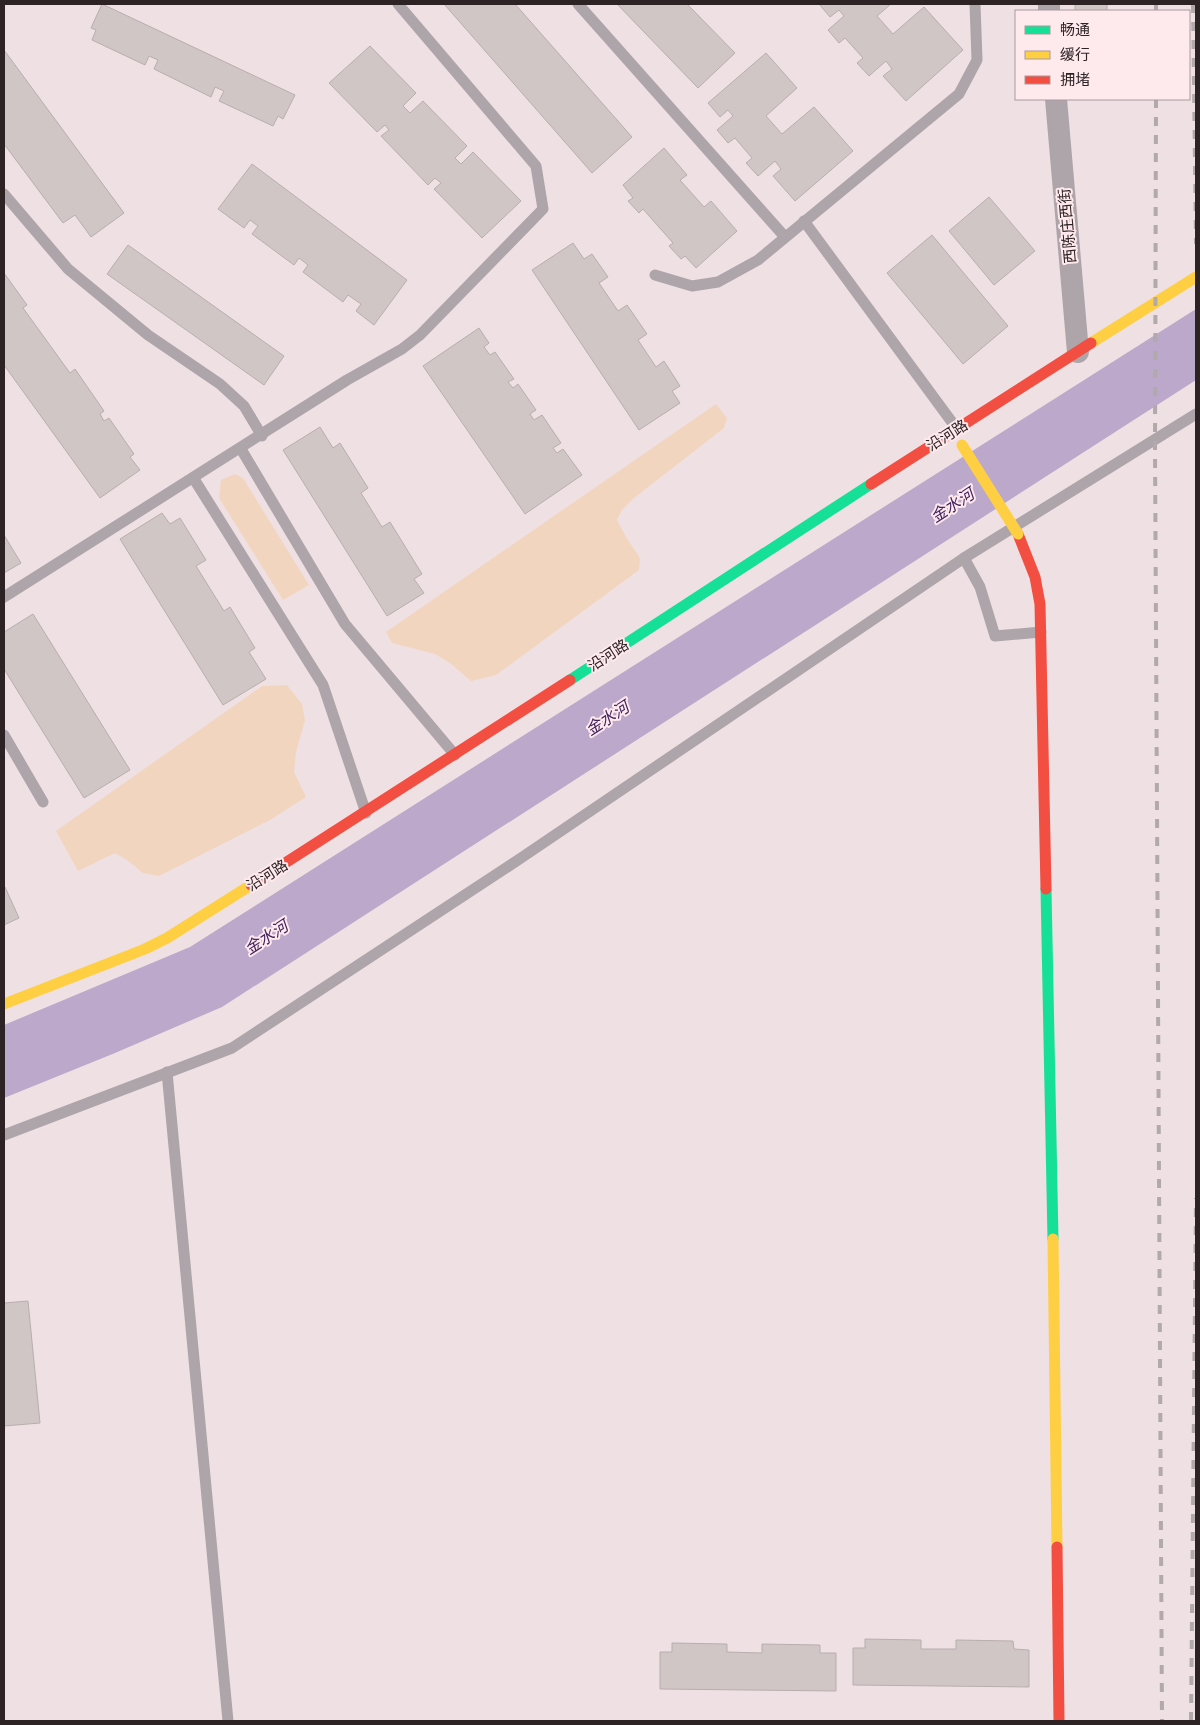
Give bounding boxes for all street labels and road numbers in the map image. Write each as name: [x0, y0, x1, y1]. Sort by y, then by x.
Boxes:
street label: 西陈庄西街: [1053, 188, 1081, 264]
street label: 沿河路: [922, 414, 972, 456]
street label: 沿河路: [583, 634, 633, 676]
street label: 沿河路: [242, 854, 292, 896]

